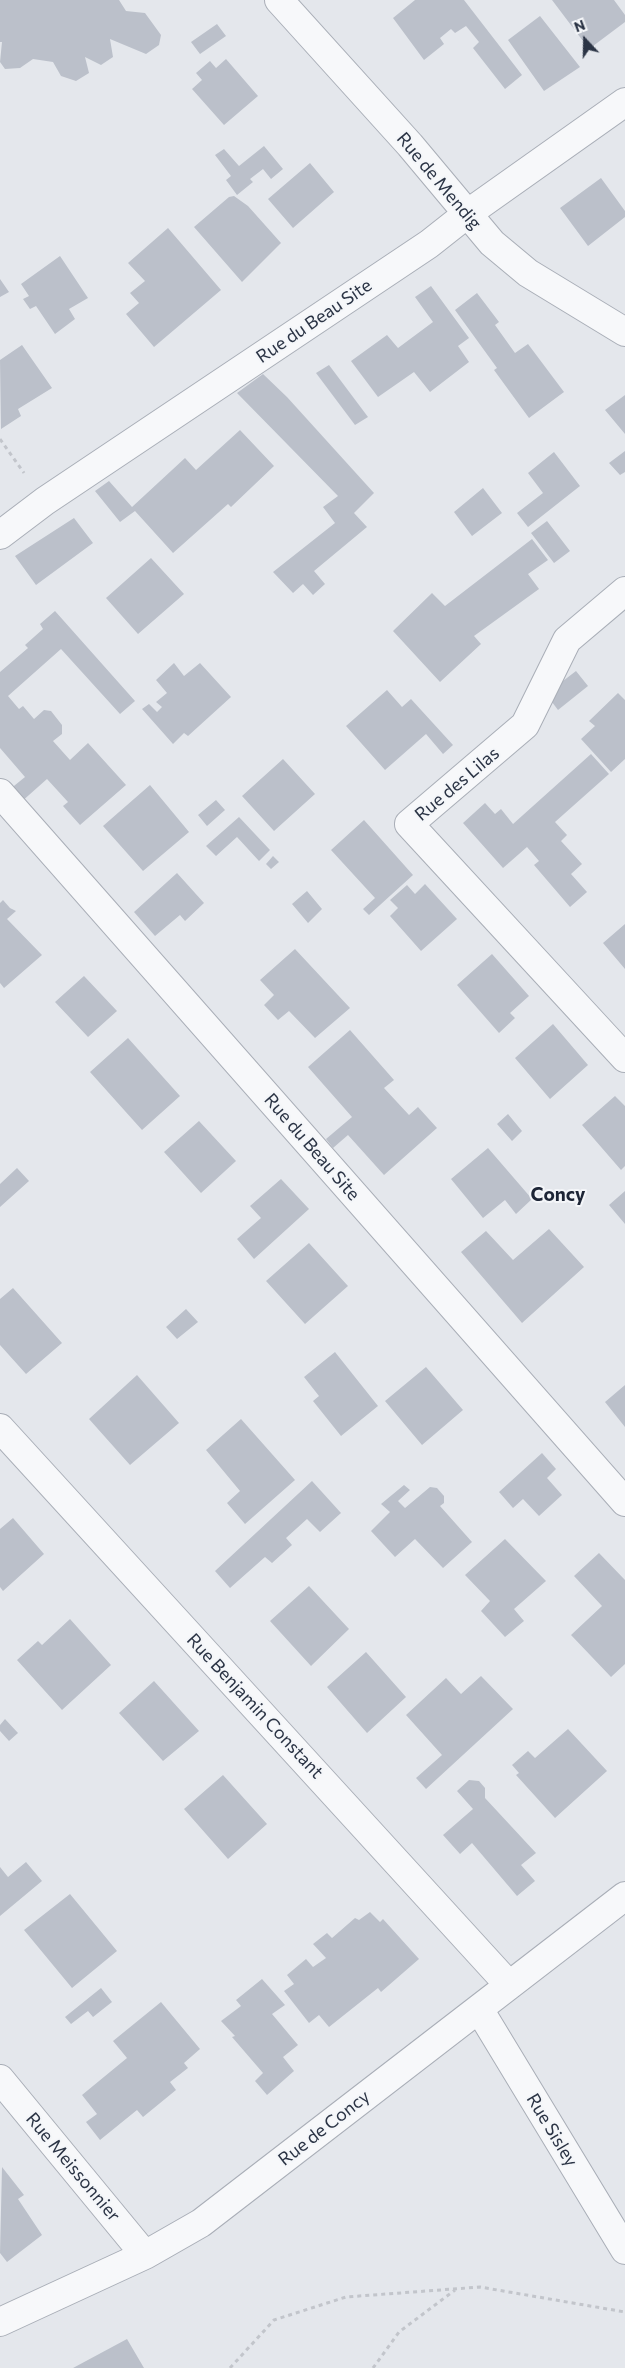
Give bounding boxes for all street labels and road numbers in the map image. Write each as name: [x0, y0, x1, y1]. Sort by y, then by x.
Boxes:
street label: Rue de Mendig: [392, 128, 486, 234]
street label: Rue du Beau Site: [252, 274, 376, 368]
street label: Rue des Lilas: [410, 742, 504, 826]
street label: Rue du Beau Site: [260, 1089, 364, 1205]
street label: Rue Benjamin Constant: [182, 1629, 328, 1783]
street label: Rue de Concy: [274, 2086, 374, 2170]
street label: Rue Sisley: [522, 2090, 582, 2170]
street label: Rue Meissonnier: [21, 2108, 125, 2226]

